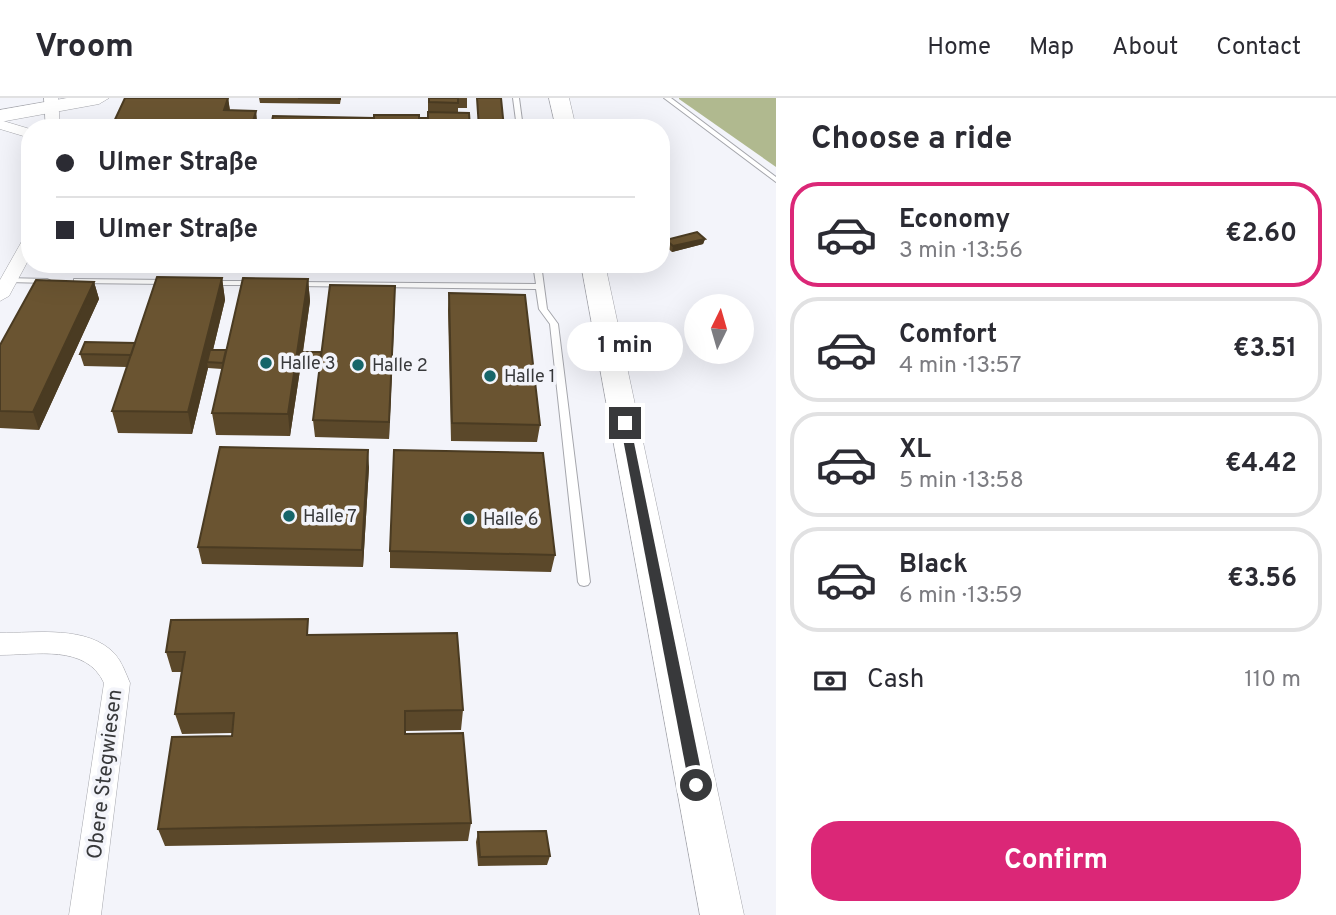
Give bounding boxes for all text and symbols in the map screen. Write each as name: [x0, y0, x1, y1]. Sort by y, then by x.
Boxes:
text: Vroom: [35, 27, 134, 69]
text: Home: [927, 33, 991, 63]
text: Map: [1029, 33, 1074, 63]
text: About: [1112, 33, 1178, 63]
text: Contact: [1216, 33, 1301, 63]
text: Choose a ride: [811, 120, 1012, 160]
text: Ulmer Straße: [98, 147, 258, 180]
icon: car: [815, 203, 878, 266]
text: Economy: [899, 204, 1010, 237]
text: Ulmer Straße: [98, 214, 258, 247]
text: €2.60: [1225, 218, 1297, 251]
text: 3 min · 13:56: [899, 237, 1023, 266]
north arrow: [684, 294, 754, 364]
map controls: [684, 294, 754, 364]
icon: car: [815, 318, 878, 381]
text: Comfort: [899, 319, 997, 352]
callout: 1 min: [567, 322, 683, 370]
text: 1 min: [597, 332, 653, 361]
text: €3.51: [1233, 333, 1297, 366]
text: 4 min · 13:57: [899, 352, 1021, 381]
place label: Halle 3: [280, 353, 336, 376]
marker: Halle 3: [258, 355, 274, 371]
place label: Halle 2: [372, 355, 428, 378]
marker: Halle 2: [350, 357, 366, 373]
place label: Halle 1: [504, 366, 556, 389]
marker: Halle 1: [482, 368, 498, 384]
route end: [609, 407, 641, 439]
icon: car: [815, 433, 878, 496]
text: XL: [899, 434, 931, 467]
text: €4.42: [1225, 448, 1297, 481]
text: 5 min · 13:58: [899, 467, 1024, 496]
place label: Halle 7: [303, 506, 357, 529]
marker: Halle 7: [281, 508, 297, 524]
place label: Halle 6: [483, 509, 539, 532]
marker: Halle 6: [461, 511, 477, 527]
icon: car: [815, 548, 878, 611]
text: Black: [899, 549, 968, 582]
text: €3.56: [1227, 563, 1297, 596]
text: 6 min · 13:59: [899, 582, 1023, 611]
icon: cash: [811, 662, 849, 700]
text: Cash: [867, 664, 924, 697]
text: 110 m: [1244, 666, 1301, 695]
street label: Obere Stegwiesen: [82, 688, 129, 861]
route start: [680, 769, 712, 801]
button: Confirm: [811, 821, 1301, 901]

